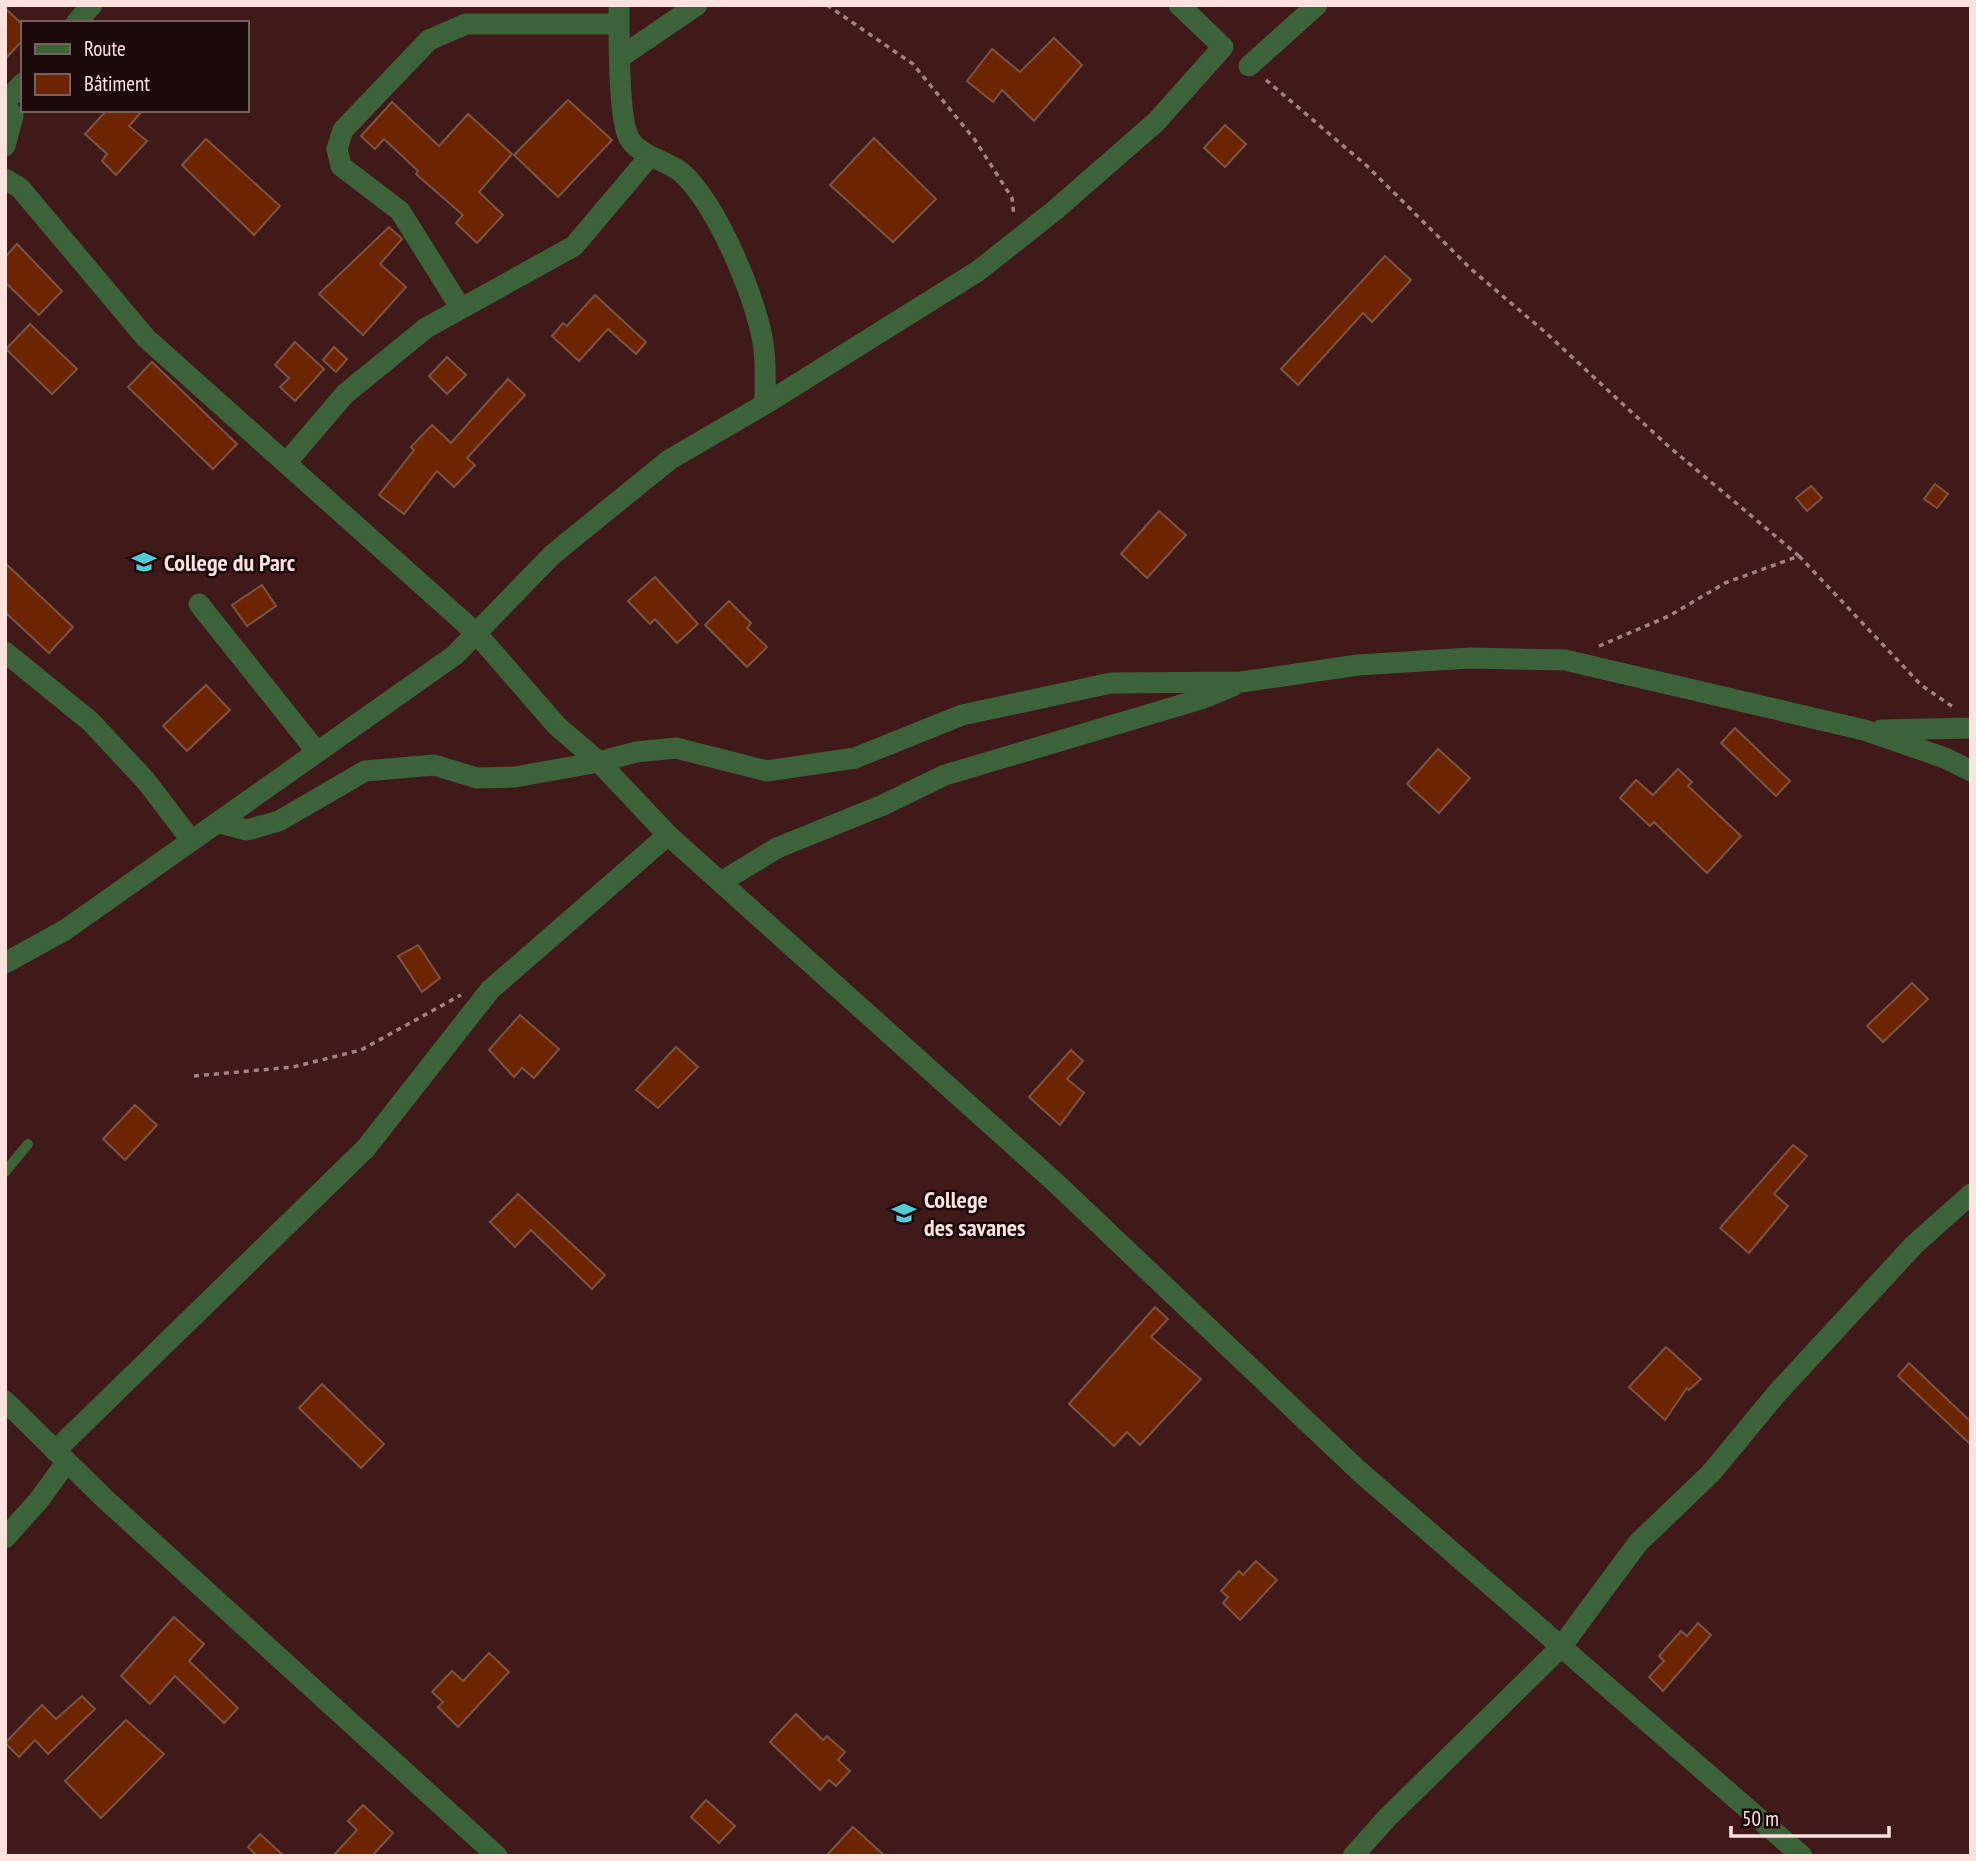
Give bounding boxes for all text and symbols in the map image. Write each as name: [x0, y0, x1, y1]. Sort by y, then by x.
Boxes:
legend: [21, 21, 248, 112]
text: Route: [84, 35, 126, 62]
text: Bâtiment: [84, 70, 150, 97]
place label: College du Parc: [164, 547, 296, 578]
school or university icon: College du Parc: [130, 548, 158, 576]
place label: College des savanes: [924, 1184, 1026, 1243]
school or university icon: College des savanes: [890, 1199, 918, 1227]
scale bar: [1731, 1794, 1888, 1838]
text: 50 m: [1742, 1805, 1779, 1832]

